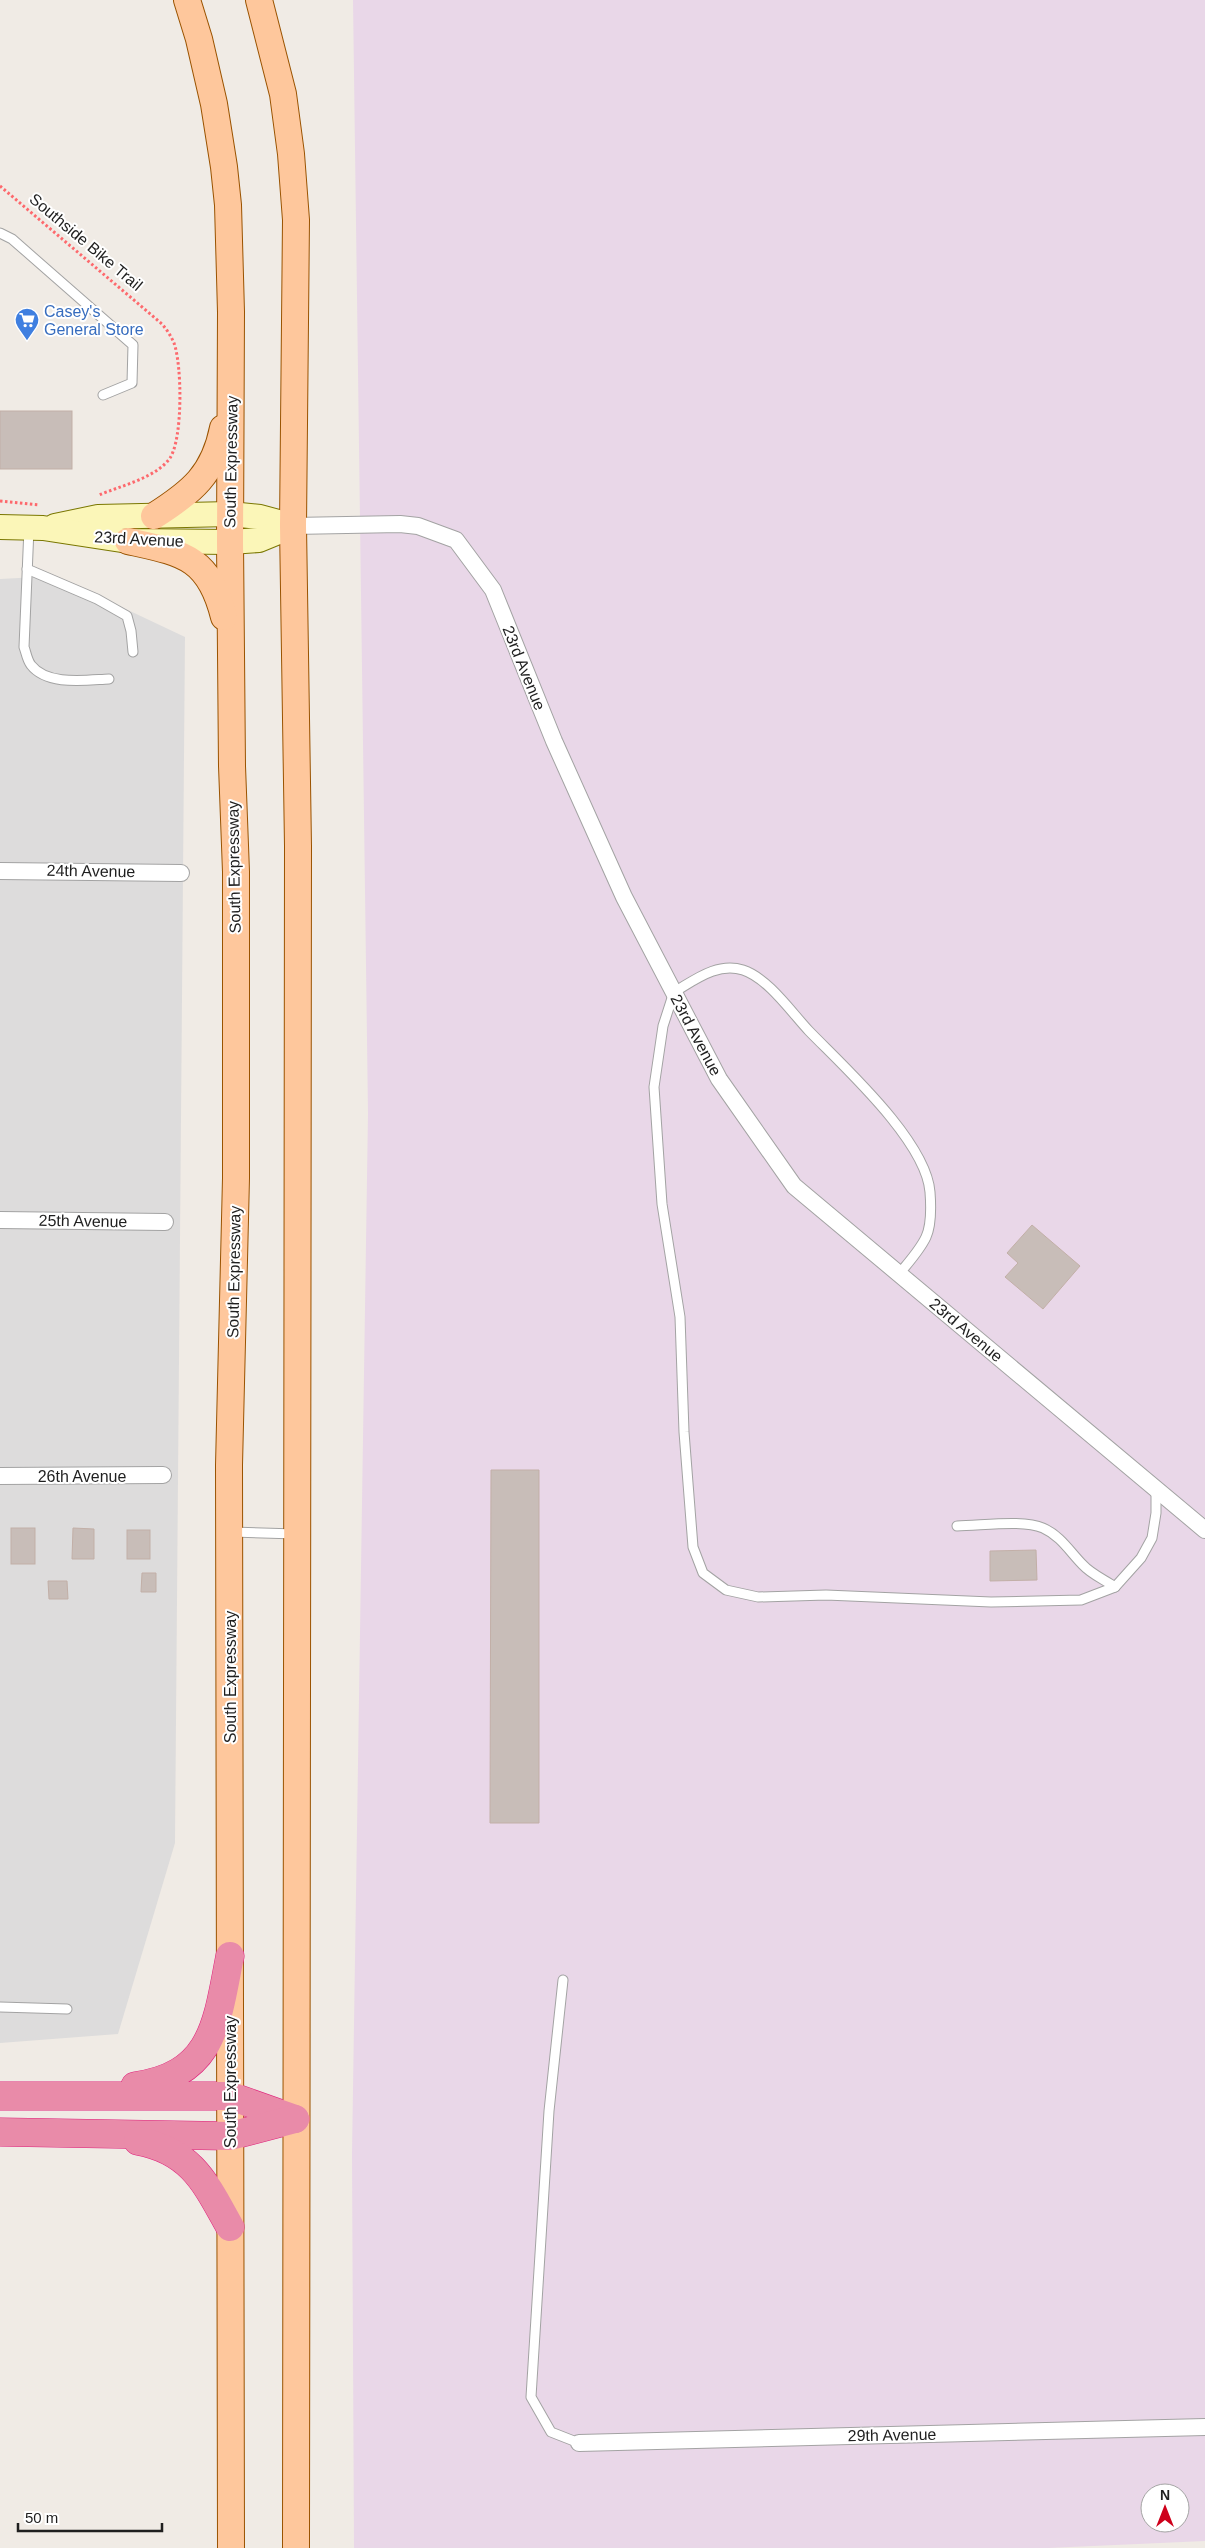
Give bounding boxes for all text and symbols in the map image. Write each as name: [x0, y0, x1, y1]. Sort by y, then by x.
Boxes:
street label: Southside Bike Trail: [26, 190, 146, 294]
place label: Casey's General Store: [44, 303, 144, 338]
supermarket icon: Casey's General Store: [14, 307, 40, 341]
street label: South Expressway: [221, 396, 241, 528]
street label: 23rd Avenue: [94, 528, 184, 550]
street label: 23rd Avenue: [499, 623, 549, 713]
street label: South Expressway: [224, 801, 244, 933]
street label: 24th Avenue: [47, 862, 136, 880]
street label: 23rd Avenue: [667, 991, 725, 1079]
street label: South Expressway: [224, 1206, 244, 1338]
street label: 25th Avenue: [39, 1212, 128, 1230]
street label: 23rd Avenue: [926, 1295, 1006, 1365]
street label: 26th Avenue: [38, 1468, 126, 1485]
street label: South Expressway: [222, 1611, 239, 1743]
street label: South Expressway: [222, 2016, 239, 2148]
street label: 29th Avenue: [848, 2426, 937, 2444]
north arrow: [1140, 2483, 1190, 2533]
text: N: [1160, 2487, 1170, 2503]
scale bar: [18, 2500, 161, 2532]
text: 50 m: [25, 2509, 58, 2526]

